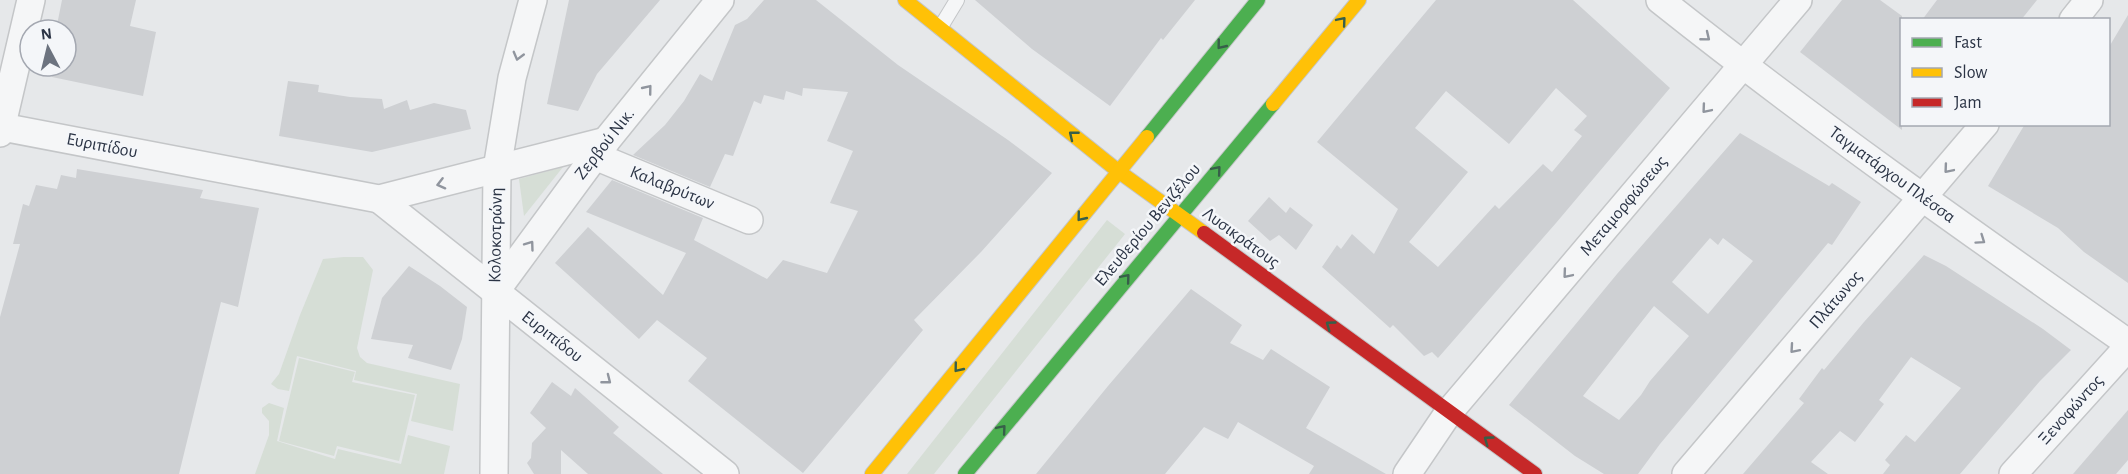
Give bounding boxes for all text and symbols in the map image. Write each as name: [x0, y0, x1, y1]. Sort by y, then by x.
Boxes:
one-way arrow: [1334, 16, 1345, 27]
north arrow: [18, 18, 78, 78]
legend: [1900, 18, 2110, 126]
text: N: [40, 25, 53, 43]
one-way arrow: [1699, 29, 1710, 40]
text: Fast: [1954, 34, 1982, 52]
one-way arrow: [1217, 39, 1228, 50]
one-way arrow: [513, 51, 525, 61]
text: Slow: [1954, 64, 1987, 82]
one-way arrow: [641, 85, 652, 96]
text: Jam: [1954, 94, 1982, 112]
one-way arrow: [1703, 102, 1714, 113]
street label: Ζερβού Νικ.: [572, 105, 638, 183]
street label: Ταγματάρχου Πλέσσα: [1825, 123, 1959, 227]
street label: Ευριπίδου: [65, 129, 139, 162]
one-way arrow: [1068, 131, 1079, 142]
street label: Μεταμορφώσεως: [1577, 153, 1671, 259]
street label: Ελευθερίου Βενιζέλου: [1091, 160, 1204, 290]
one-way arrow: [1944, 162, 1955, 173]
street label: Καλαβρύτων: [627, 163, 717, 213]
one-way arrow: [1210, 166, 1221, 177]
one-way arrow: [436, 176, 446, 189]
street label: Κολοκοτρώνη: [486, 187, 506, 283]
street label: Λυσικράτους: [1199, 204, 1283, 272]
one-way arrow: [1078, 210, 1089, 221]
one-way arrow: [1975, 233, 1986, 244]
one-way arrow: [523, 240, 534, 251]
one-way arrow: [1563, 267, 1574, 278]
street label: Πλάτωνος: [1806, 268, 1866, 332]
one-way arrow: [1119, 274, 1130, 285]
street label: Ευριπίδου: [518, 307, 586, 366]
one-way arrow: [1325, 321, 1336, 332]
one-way arrow: [1790, 342, 1801, 353]
one-way arrow: [955, 361, 966, 372]
street label: Ξενοφώντος: [2035, 372, 2107, 448]
one-way arrow: [600, 373, 611, 384]
one-way arrow: [995, 425, 1006, 436]
one-way arrow: [1483, 436, 1494, 447]

